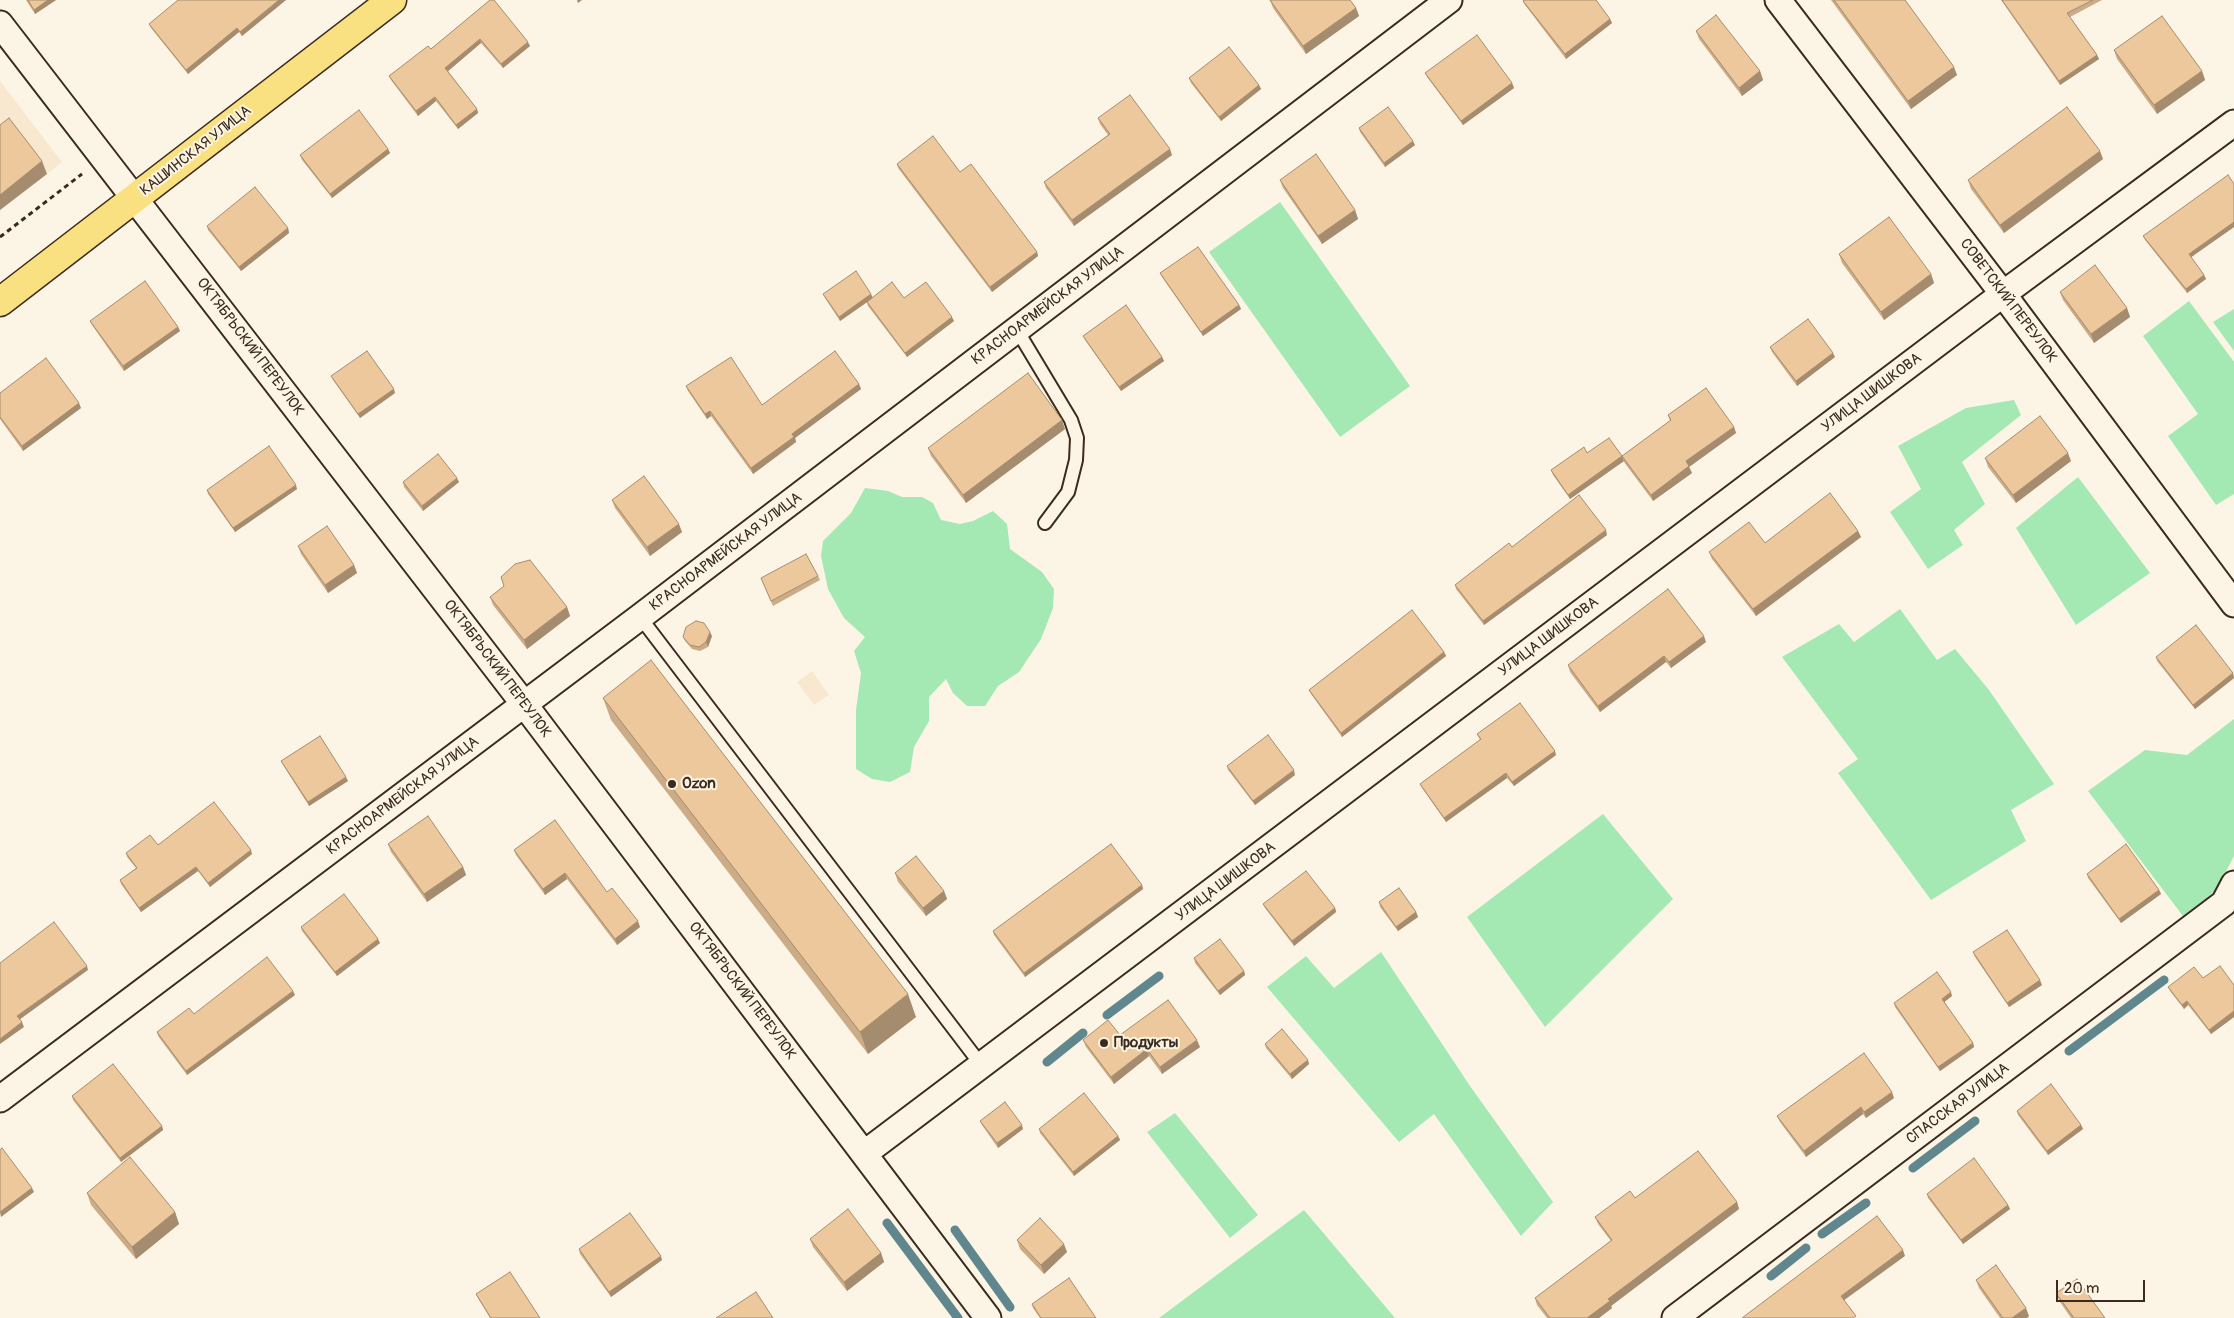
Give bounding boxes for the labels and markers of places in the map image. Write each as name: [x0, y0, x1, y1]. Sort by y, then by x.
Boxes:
place label: Ozon: [682, 775, 716, 793]
marker: Ozon: [666, 778, 678, 790]
place label: Продукты: [1114, 1034, 1178, 1052]
marker: Продукты: [1098, 1037, 1110, 1049]

